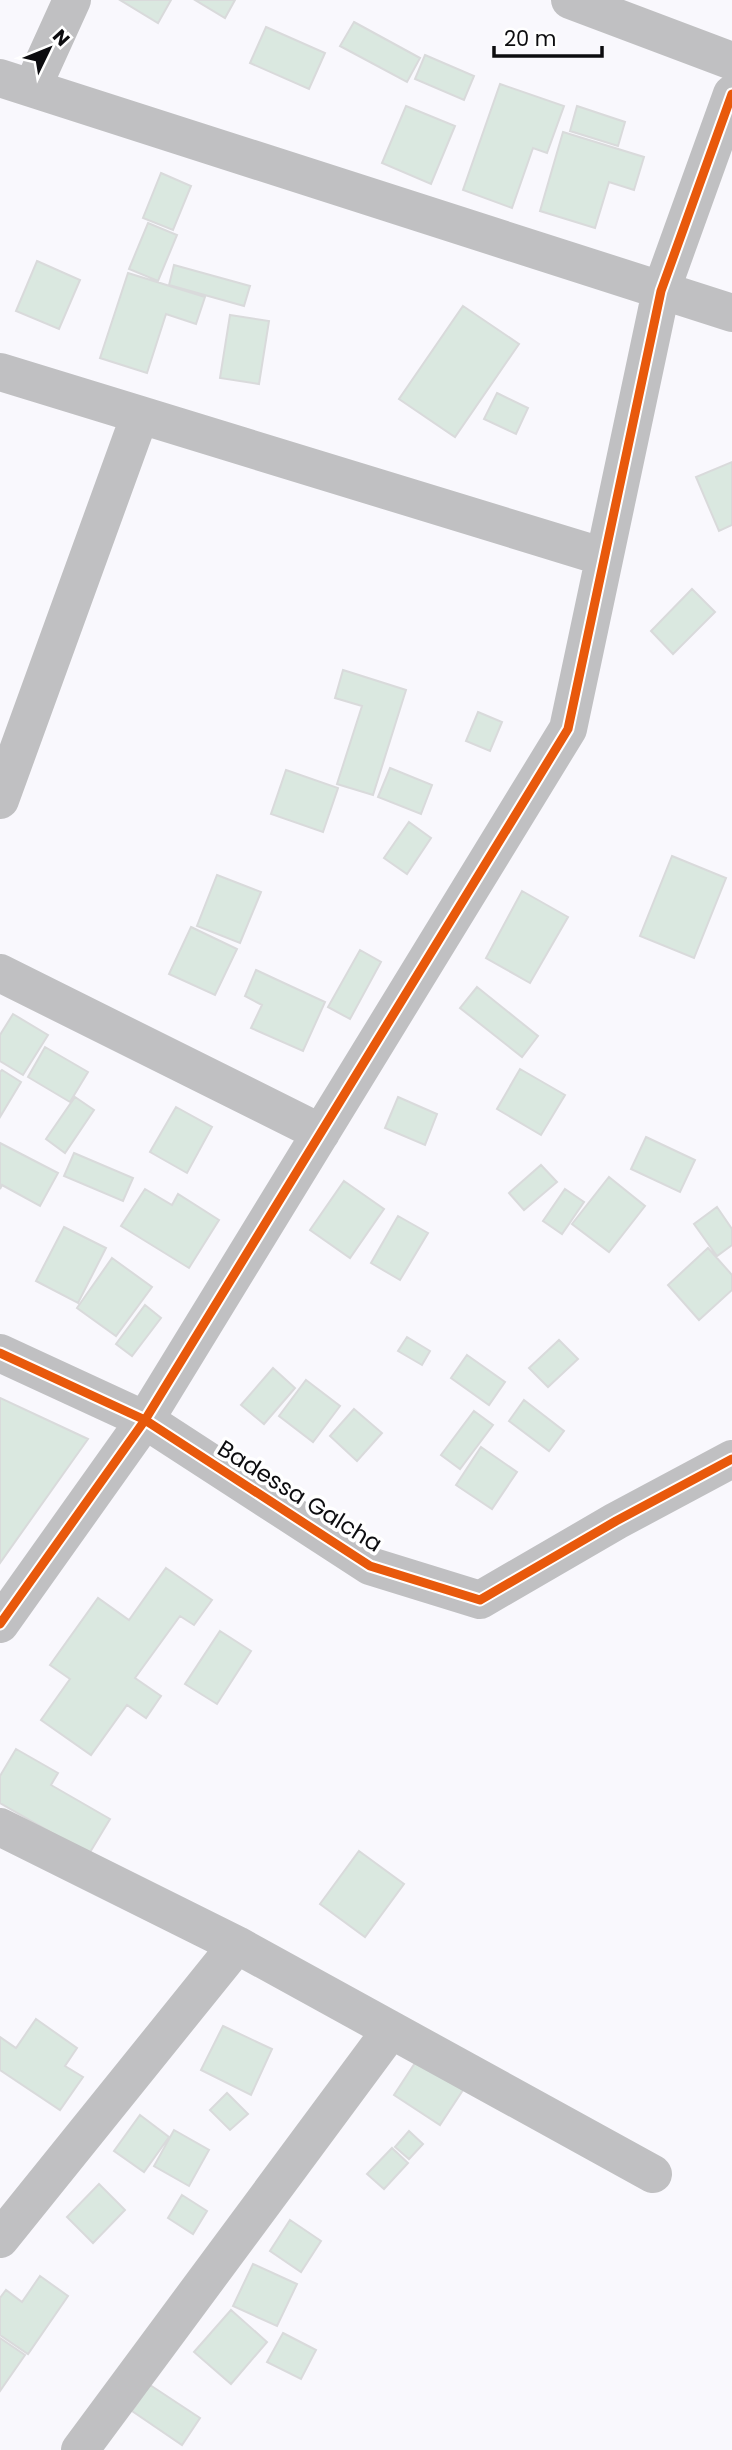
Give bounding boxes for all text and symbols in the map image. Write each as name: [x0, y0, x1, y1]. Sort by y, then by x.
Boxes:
north arrow: [14, 14, 84, 84]
scale bar: [494, 14, 602, 58]
text: N: [46, 23, 76, 52]
text: 20 m: [504, 24, 557, 53]
street label: Badessa Galcha: [212, 1432, 388, 1560]

